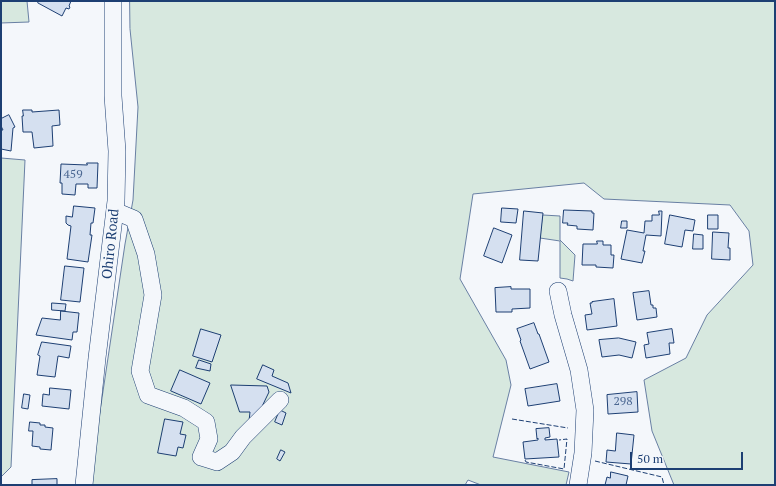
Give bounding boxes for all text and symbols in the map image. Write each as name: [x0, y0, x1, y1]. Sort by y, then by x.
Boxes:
house number: 459: [63, 168, 83, 182]
street label: Ohiro Road: [99, 208, 123, 280]
house number: 298: [613, 395, 633, 409]
scale bar: [632, 444, 745, 470]
text: 50 m: [637, 451, 663, 466]

